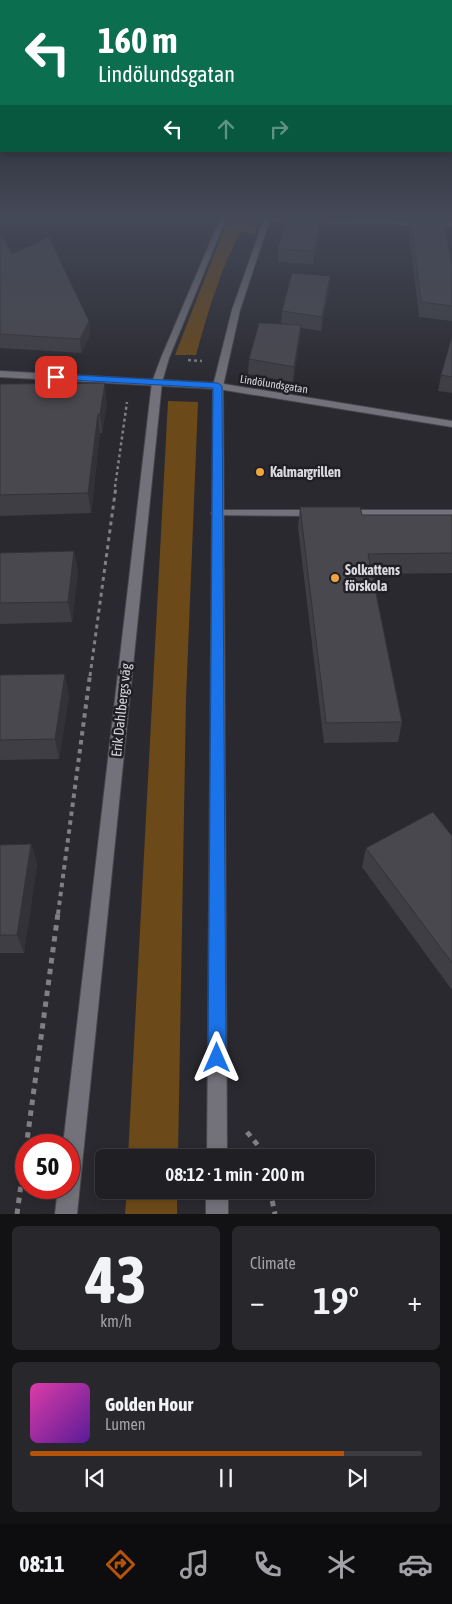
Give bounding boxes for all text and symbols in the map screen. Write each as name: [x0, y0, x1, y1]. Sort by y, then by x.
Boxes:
icon: left: [15, 20, 80, 85]
text: 160 m: [98, 20, 177, 60]
text: Lindölundsgatan: [98, 61, 235, 87]
icon: left: [159, 115, 187, 143]
icon: ahead: [212, 115, 240, 143]
icon: right: [265, 115, 293, 143]
pin: [35, 356, 77, 398]
icon: arrive: [42, 363, 70, 391]
street label: Lindölundsgatan: [239, 373, 309, 395]
place label: Kalmargrillen: [270, 464, 341, 480]
marker: Kalmargrillen: [254, 466, 266, 478]
place label: Solkattens förskola: [344, 562, 400, 594]
marker: Solkattens förskola: [329, 572, 341, 584]
street label: Erik Dahlbergs väg: [108, 662, 134, 758]
position arrow: [190, 1031, 242, 1083]
speed limit sign: 50: [15, 1134, 80, 1199]
text: 08:12 · 1 min · 200 m: [165, 1163, 305, 1185]
text: 43: [85, 1242, 147, 1317]
text: Climate: [250, 1254, 296, 1272]
text: 19°: [313, 1279, 359, 1322]
text: −: [250, 1285, 265, 1317]
text: +: [407, 1285, 422, 1317]
text: km/h: [100, 1312, 132, 1330]
text: Golden Hour: [105, 1393, 193, 1415]
text: Lumen: [105, 1415, 145, 1433]
icon: previous: [81, 1464, 109, 1492]
icon: pause: [212, 1464, 240, 1492]
icon: next: [343, 1464, 371, 1492]
icon: directions: [103, 1547, 138, 1582]
icon: music: [177, 1547, 212, 1582]
icon: phone: [250, 1547, 285, 1582]
icon: climate: [324, 1547, 359, 1582]
icon: car: [398, 1547, 433, 1582]
text: 08:11: [19, 1551, 65, 1577]

